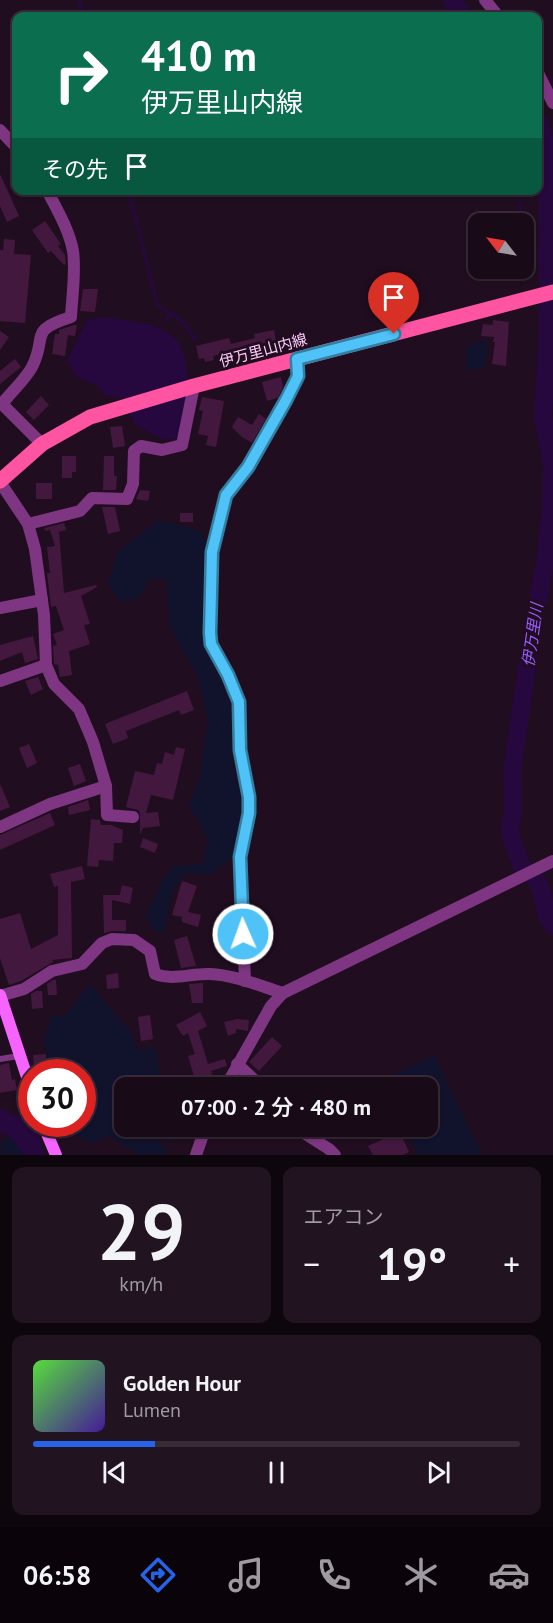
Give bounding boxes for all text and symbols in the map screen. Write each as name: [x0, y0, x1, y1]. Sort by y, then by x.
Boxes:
text: 410 m: [141, 28, 257, 83]
icon: right: [42, 36, 120, 114]
text: 伊万里山内線: [141, 85, 303, 119]
icon: arrive: [120, 150, 153, 183]
text: その先: [42, 155, 108, 183]
north arrow: [468, 213, 534, 279]
map controls: [468, 213, 534, 279]
pin: [368, 272, 419, 334]
icon: arrive: [377, 281, 410, 314]
street label: 伊万里山内線: [217, 329, 309, 371]
water label: 伊万里川: [518, 600, 547, 668]
position arrow: [211, 902, 275, 966]
speed limit sign: 30: [18, 1059, 96, 1137]
text: 07:00 · 2 分 · 480 m: [181, 1093, 371, 1121]
text: 29: [97, 1181, 185, 1282]
text: エアコン: [304, 1204, 384, 1230]
text: 19°: [376, 1234, 447, 1292]
text: −: [304, 1242, 320, 1285]
text: +: [503, 1242, 520, 1285]
text: km/h: [119, 1271, 163, 1297]
text: Golden Hour: [123, 1369, 241, 1397]
text: Lumen: [123, 1397, 181, 1423]
icon: previous: [98, 1456, 131, 1489]
icon: pause: [260, 1456, 293, 1489]
icon: next: [422, 1456, 455, 1489]
icon: directions: [137, 1554, 179, 1596]
icon: music: [225, 1554, 267, 1596]
icon: phone: [313, 1554, 355, 1596]
icon: climate: [400, 1554, 442, 1596]
icon: car: [488, 1554, 530, 1596]
text: 06:58: [23, 1558, 91, 1592]

